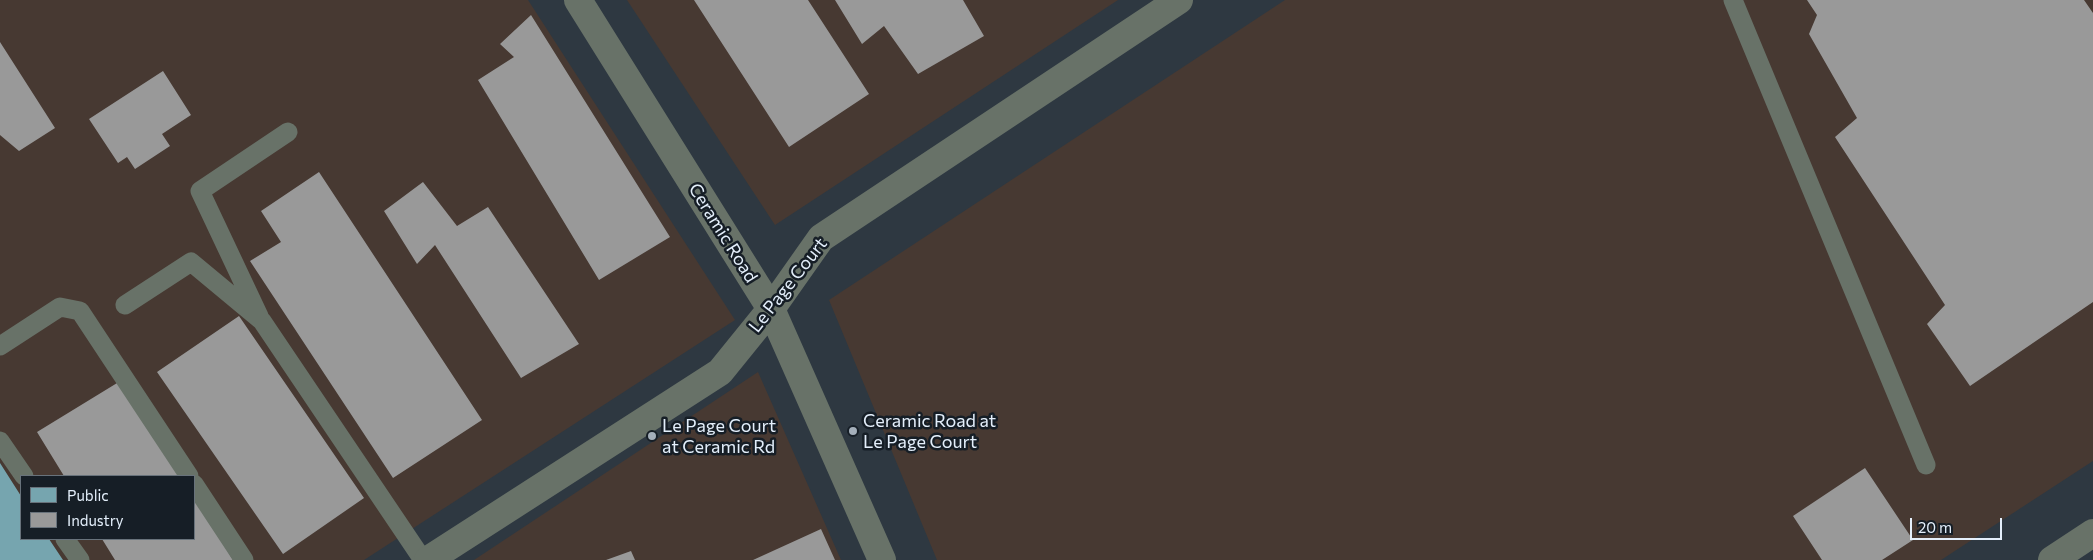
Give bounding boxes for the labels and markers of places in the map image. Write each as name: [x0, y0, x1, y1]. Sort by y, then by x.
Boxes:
place label: Ceramic Road at Le Page Court: [863, 410, 996, 452]
place label: Le Page Court at Ceramic Rd: [662, 415, 776, 458]
marker: Ceramic Road at Le Page Court: [847, 425, 859, 437]
marker: Le Page Court at Ceramic Rd: [646, 430, 658, 442]

